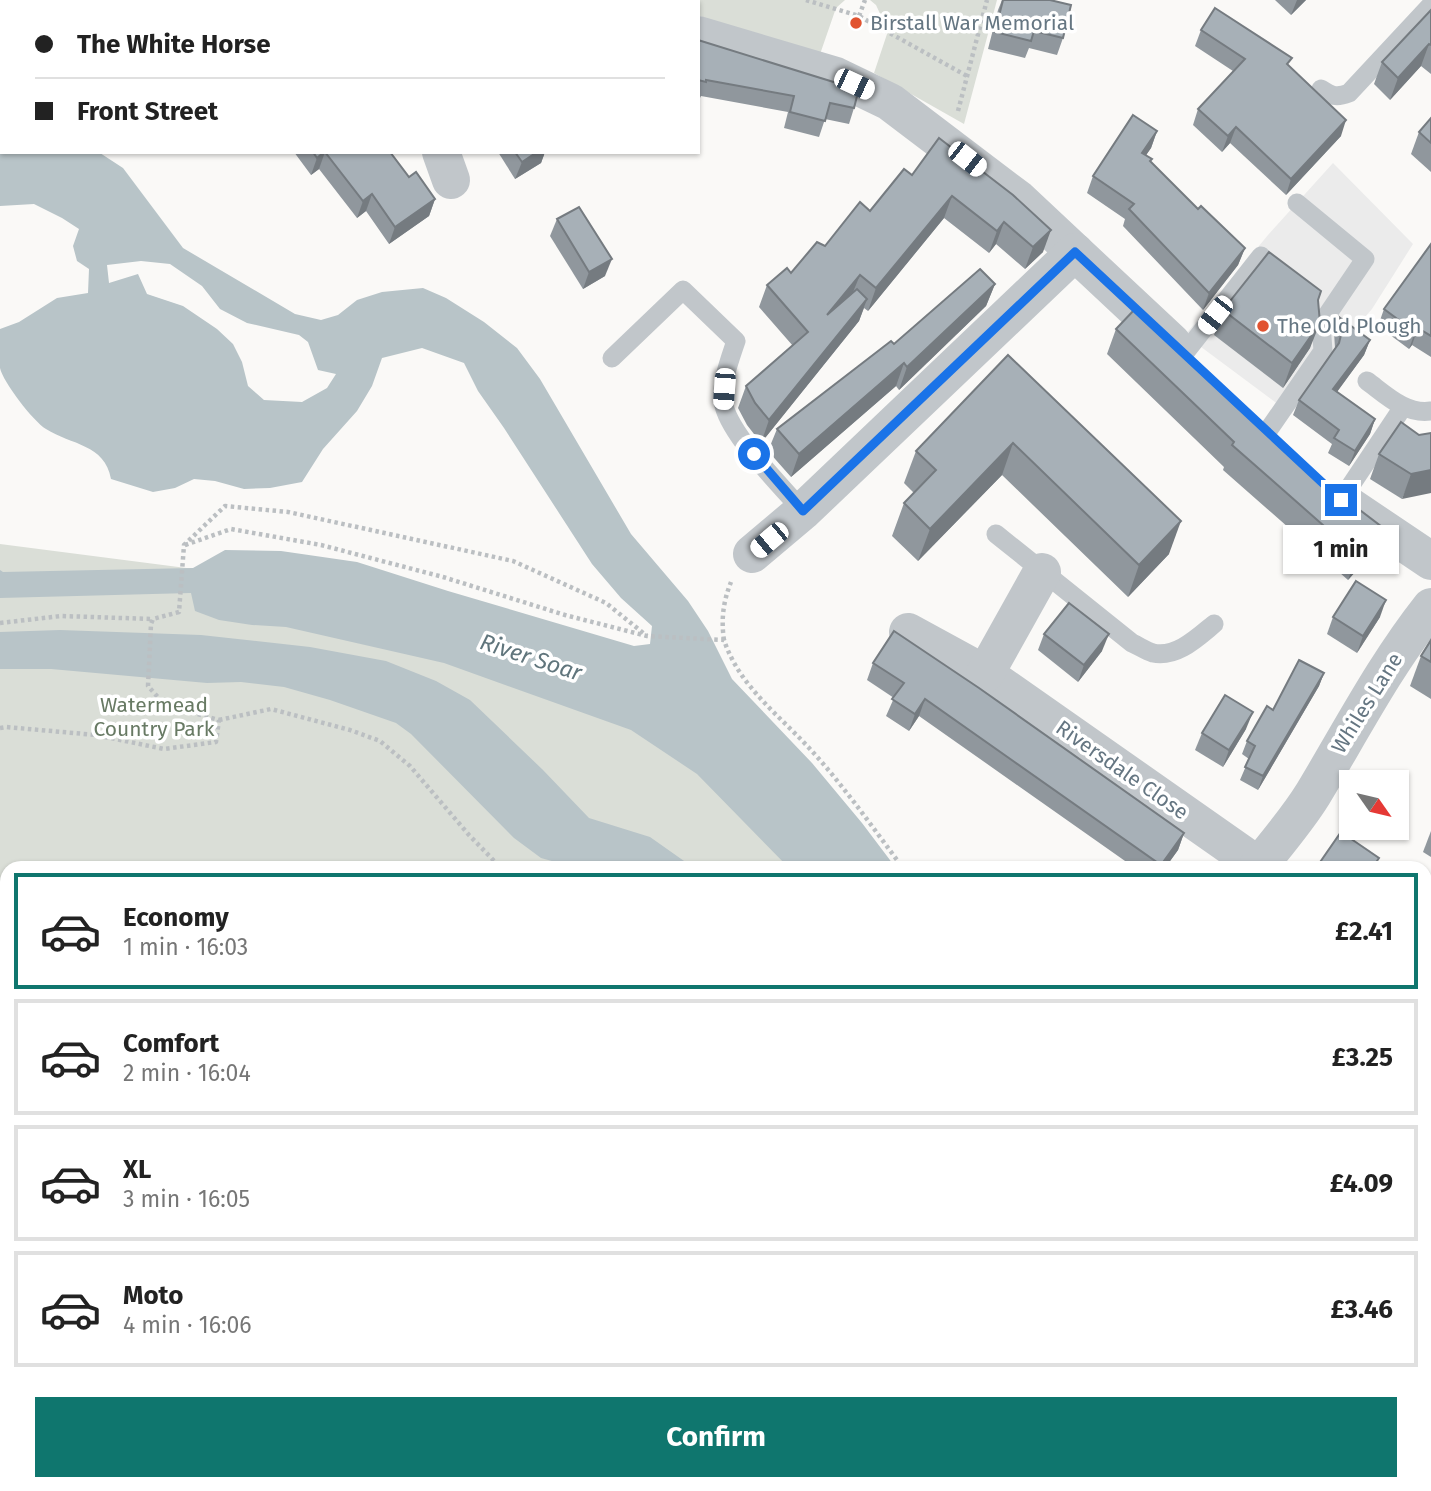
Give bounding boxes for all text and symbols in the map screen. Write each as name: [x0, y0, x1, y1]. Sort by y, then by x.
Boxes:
place label: Birstall War Memorial: [870, 10, 1074, 36]
marker: Birstall War Memorial: [848, 15, 864, 31]
text: The White Horse: [77, 29, 271, 60]
car: [831, 66, 878, 102]
text: Front Street: [77, 96, 218, 127]
car: [944, 138, 991, 180]
car: [1194, 292, 1237, 338]
place label: The Old Plough: [1277, 313, 1422, 339]
marker: The Old Plough: [1255, 318, 1271, 334]
car: [713, 367, 736, 411]
route start: [738, 438, 770, 470]
route end: [1325, 484, 1357, 516]
car: [747, 518, 792, 562]
callout: 1 min: [1283, 524, 1399, 574]
text: 1 min: [1313, 535, 1369, 563]
water label: River Soar: [477, 627, 587, 687]
street label: Whiles Lane: [1326, 648, 1408, 758]
park label: Watermead Country Park: [93, 692, 215, 742]
street label: Riversdale Close: [1051, 715, 1193, 825]
north arrow: [1339, 770, 1409, 840]
map controls: [1339, 770, 1409, 840]
icon: car: [39, 900, 102, 963]
text: Economy: [123, 902, 229, 933]
text: £2.41: [1335, 916, 1393, 947]
text: 1 min · 16:03: [123, 933, 248, 961]
icon: car: [39, 1026, 102, 1089]
text: Comfort: [123, 1028, 219, 1059]
text: £3.25: [1332, 1042, 1393, 1073]
text: 2 min · 16:04: [123, 1059, 251, 1087]
icon: car: [39, 1152, 102, 1215]
text: XL: [123, 1154, 151, 1185]
text: £4.09: [1330, 1168, 1393, 1199]
text: 3 min · 16:05: [123, 1185, 250, 1213]
icon: car: [39, 1278, 102, 1341]
text: Moto: [123, 1280, 183, 1311]
text: £3.46: [1330, 1294, 1393, 1325]
text: 4 min · 16:06: [123, 1311, 252, 1339]
button: Confirm: [35, 1397, 1397, 1477]

